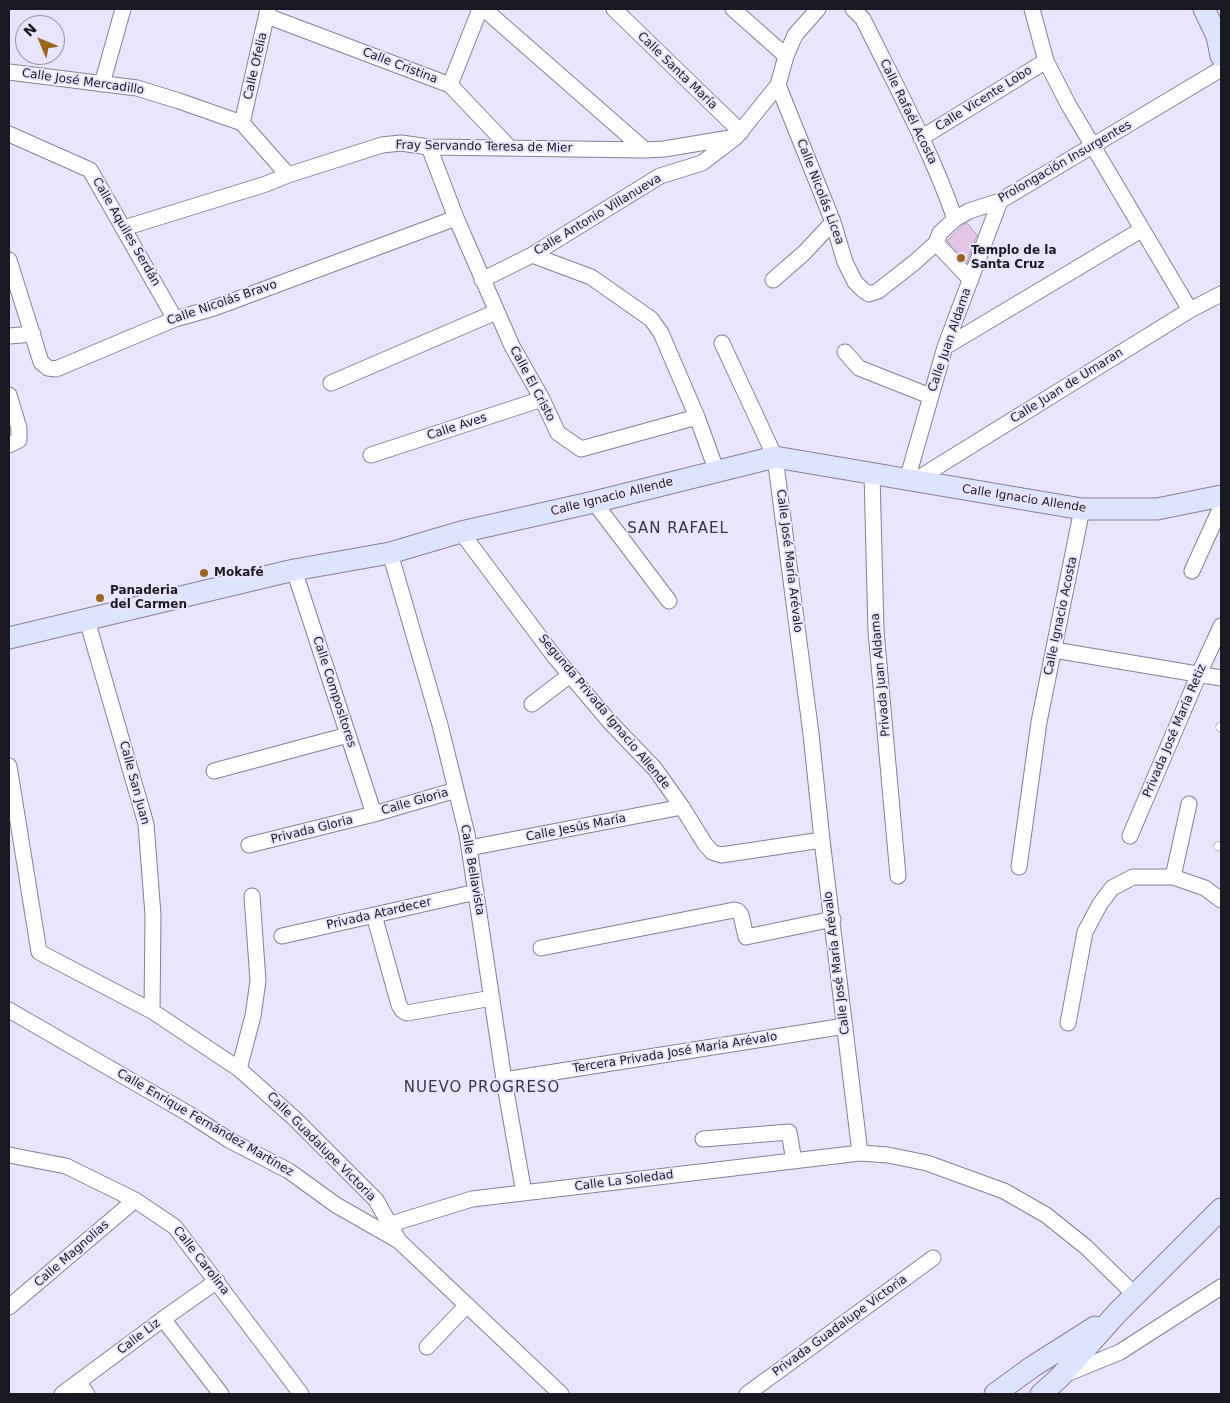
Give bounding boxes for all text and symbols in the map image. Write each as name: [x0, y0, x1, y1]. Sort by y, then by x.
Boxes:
north arrow: [15, 15, 65, 65]
text: N: [20, 20, 40, 40]
street label: Calle Santa María: [634, 29, 720, 113]
street label: Calle Ofelia: [241, 31, 271, 101]
street label: Calle Cristina: [360, 45, 440, 87]
street label: Calle Rafaél Acosta: [876, 57, 940, 167]
street label: Calle Vicente Lobo: [933, 63, 1035, 135]
street label: Calle José Mercadillo: [21, 66, 145, 98]
street label: Prolongación Insurgentes: [996, 118, 1134, 206]
street label: Calle Nicolás Licea: [793, 137, 847, 247]
street label: Fray Servando Teresa de Mier: [395, 138, 573, 156]
street label: Calle Antonio Villanueva: [532, 171, 664, 259]
street label: Calle Aquiles Serdán: [89, 175, 163, 289]
place label: Templo de la Santa Cruz: [971, 244, 1056, 272]
marker: Templo de la Santa Cruz: [955, 252, 967, 264]
street label: Calle Nicolás Bravo: [165, 277, 279, 329]
street label: Calle Juan Aldama: [925, 286, 975, 394]
street label: Calle El Cristo: [506, 344, 558, 424]
street label: Calle Juan de Umaran: [1008, 345, 1126, 427]
street label: Calle Aves: [425, 411, 489, 443]
street label: Calle Ignacio Allende: [549, 475, 675, 519]
street label: Calle Ignacio Allende: [961, 482, 1087, 516]
street label: Calle José María Arévalo: [773, 488, 805, 634]
district label: SAN RAFAEL: [626, 520, 730, 538]
street label: Calle Ignacio Acosta: [1041, 555, 1081, 677]
place label: Mokafé: [214, 566, 264, 580]
marker: Mokafé: [198, 567, 210, 579]
place label: Panaderia del Carmen: [110, 584, 187, 612]
marker: Panaderia del Carmen: [94, 592, 106, 604]
street label: Privada Juan Aldama: [868, 613, 894, 737]
street label: Segunda Privada Ignacio Allende: [535, 632, 673, 792]
street label: Calle Compositores: [309, 635, 359, 749]
street label: Privada José María Retiz: [1140, 662, 1210, 800]
street label: Calle San Juan: [116, 740, 152, 826]
street label: Calle Gloria: [380, 786, 450, 818]
street label: Calle Jesús María: [525, 811, 627, 845]
street label: Privada Gloria: [269, 813, 355, 847]
street label: Calle Bellavista: [457, 823, 487, 917]
street label: Calle José María Arévalo: [821, 890, 853, 1036]
street label: Privada Atardecer: [325, 895, 433, 933]
street label: Tercera Privada José María Arévalo: [572, 1030, 778, 1076]
street label: Calle Enrique Fernández Martínez: [114, 1066, 296, 1180]
district label: NUEVO PROGRESO: [402, 1079, 562, 1097]
street label: Calle Guadalupe Victoria: [264, 1090, 378, 1204]
street label: Calle La Soledad: [574, 1168, 674, 1194]
street label: Calle Magnolias: [32, 1218, 112, 1290]
street label: Calle Carolina: [170, 1224, 232, 1298]
street label: Privada Guadalupe Victoria: [770, 1272, 910, 1380]
street label: Calle Liz: [115, 1316, 163, 1358]

